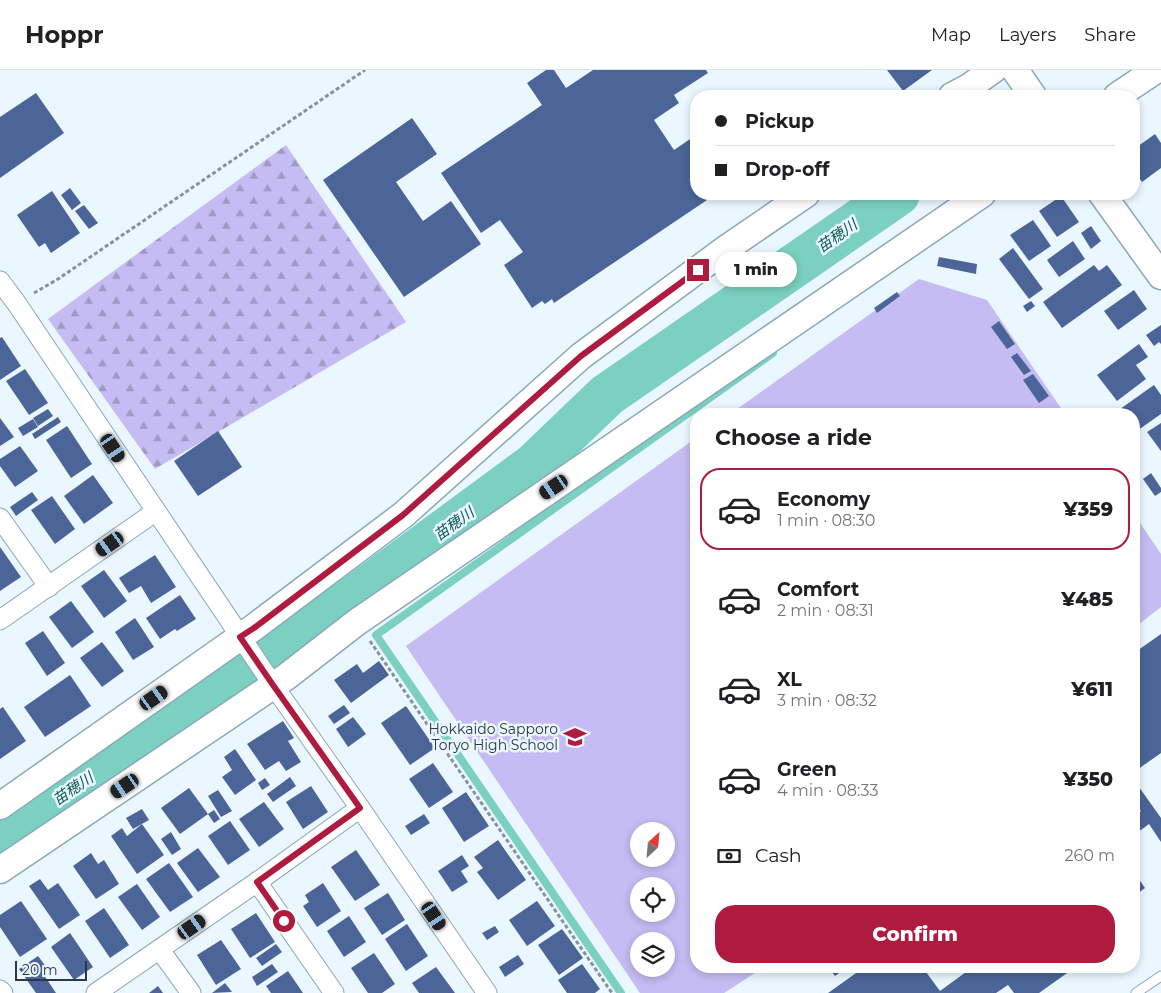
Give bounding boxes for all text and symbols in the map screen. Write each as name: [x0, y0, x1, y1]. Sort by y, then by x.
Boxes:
text: Hoppr: [25, 20, 104, 49]
text: Map: [931, 24, 971, 46]
text: Layers: [999, 24, 1056, 46]
text: Share: [1084, 24, 1136, 46]
text: Pickup: [745, 110, 814, 133]
text: Drop-off: [745, 158, 829, 181]
water label: 苗穂川: [813, 214, 862, 256]
callout: 1 min: [716, 252, 798, 288]
route end: [687, 259, 709, 281]
text: 1 min: [734, 260, 778, 279]
text: Choose a ride: [715, 424, 872, 451]
car: [98, 431, 127, 465]
car: [537, 472, 570, 502]
icon: car: [717, 487, 762, 532]
text: Economy: [777, 488, 870, 511]
text: ¥359: [1063, 498, 1113, 521]
water label: 苗穂川: [430, 502, 479, 545]
text: 1 min · 08:30: [777, 511, 875, 530]
car: [93, 529, 126, 559]
icon: car: [717, 577, 762, 622]
text: Comfort: [777, 578, 859, 601]
text: ¥485: [1061, 588, 1113, 611]
text: 2 min · 08:31: [777, 601, 874, 620]
icon: car: [717, 667, 762, 712]
text: XL: [777, 668, 802, 691]
text: ¥611: [1071, 678, 1113, 701]
car: [137, 683, 170, 713]
text: 3 min · 08:32: [777, 691, 877, 710]
place label: Hokkaido Sapporo Toryo High School: [428, 720, 558, 754]
school or university icon: Hokkaido Sapporo Toryo High School: [562, 724, 588, 750]
icon: car: [717, 757, 762, 802]
text: Green: [777, 758, 837, 781]
water label: 苗穂川: [49, 767, 98, 809]
text: ¥350: [1063, 768, 1113, 791]
car: [108, 771, 141, 801]
text: 4 min · 08:33: [777, 781, 878, 800]
north arrow: [630, 822, 675, 868]
map controls: [630, 822, 675, 977]
icon: cash: [715, 842, 743, 870]
text: Cash: [755, 844, 802, 867]
text: 260 m: [1064, 846, 1115, 865]
button: locate: [630, 877, 675, 922]
car: [419, 899, 448, 933]
button: Confirm: [715, 905, 1115, 963]
route start: [273, 910, 295, 932]
car: [175, 912, 208, 942]
button: layers: [630, 932, 675, 977]
scale bar: [15, 958, 88, 981]
text: 20 m: [22, 961, 58, 979]

